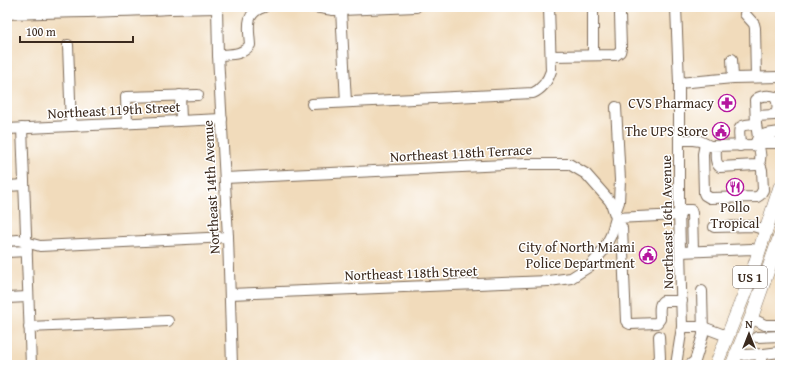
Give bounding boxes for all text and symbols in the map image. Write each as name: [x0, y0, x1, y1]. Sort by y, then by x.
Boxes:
scale bar: [20, 18, 133, 44]
text: 100 m: [26, 23, 56, 40]
place label: CVS Pharmacy: [628, 93, 714, 113]
pharmacy icon: CVS Pharmacy: [717, 93, 737, 113]
street label: Northeast 119th Street: [47, 97, 181, 123]
street label: Northeast 14th Avenue: [197, 119, 224, 254]
place label: The UPS Store: [625, 121, 708, 141]
public building icon: The UPS Store: [711, 121, 731, 141]
street label: Northeast 118th Terrace: [389, 139, 533, 167]
street label: Northeast 16th Avenue: [656, 154, 678, 289]
restaurant icon: Pollo Tropical: [725, 177, 745, 197]
place label: Pollo Tropical: [711, 197, 759, 233]
place label: City of North Miami Police Department: [518, 237, 635, 273]
public building icon: City of North Miami Police Department: [638, 245, 658, 265]
street label: Northeast 118th Street: [344, 261, 478, 285]
road number: US 1: [733, 266, 767, 288]
north arrow: [729, 314, 769, 354]
text: N: [745, 316, 753, 332]

